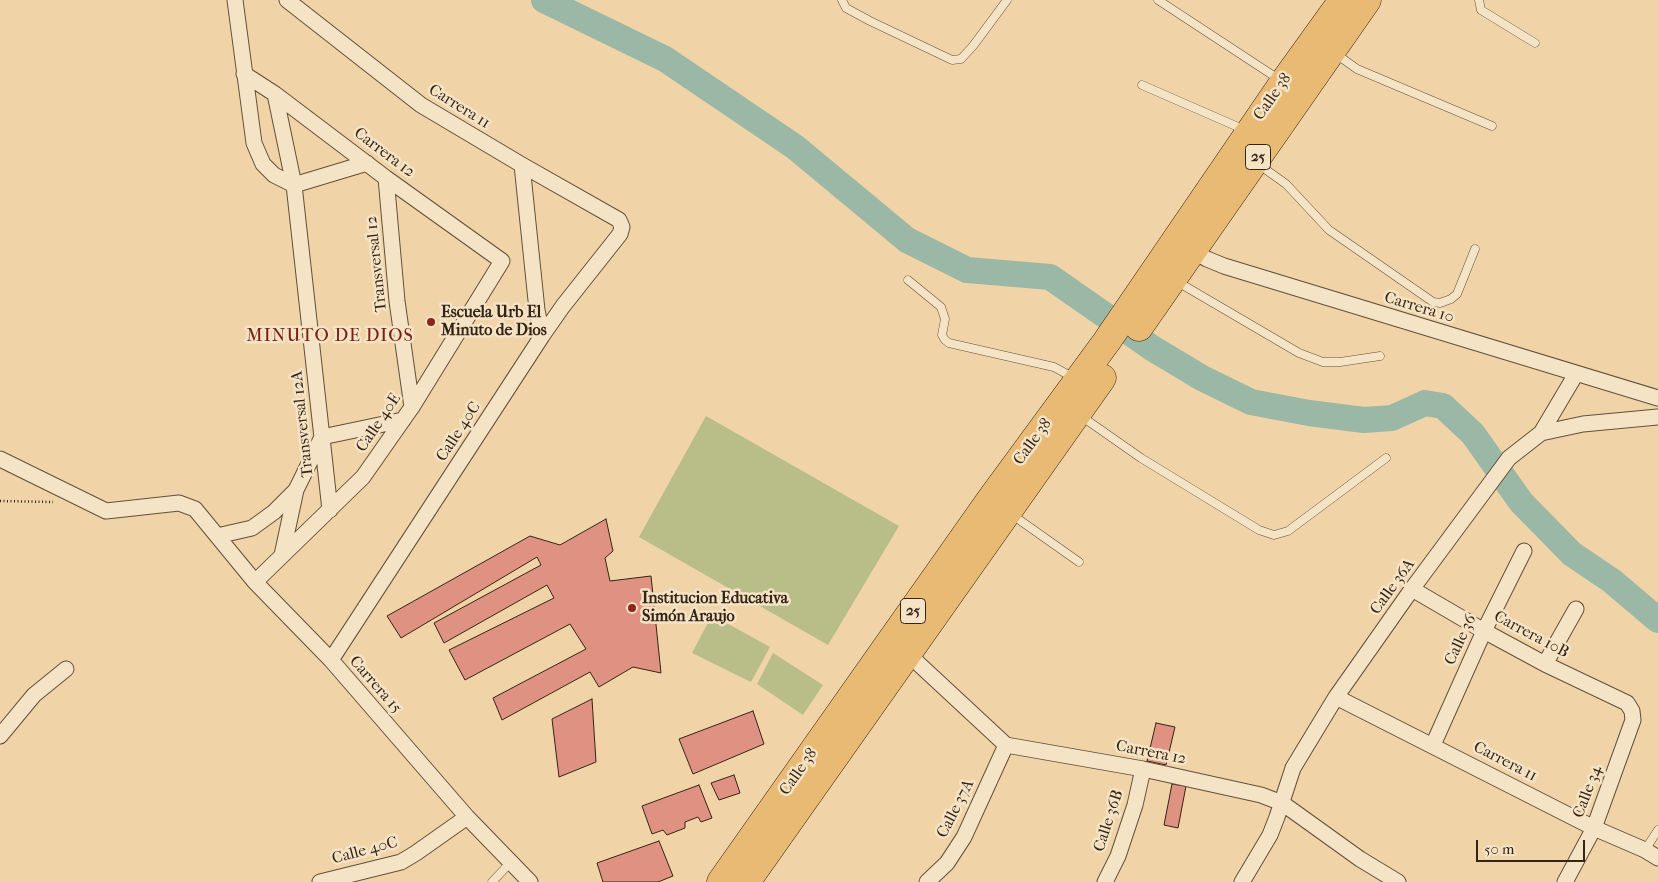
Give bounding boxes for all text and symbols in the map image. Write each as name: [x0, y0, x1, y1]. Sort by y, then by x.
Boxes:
street label: Calle 38: [1250, 70, 1296, 124]
street label: Carrera 11: [425, 81, 493, 133]
street label: Carrera 12: [350, 124, 418, 182]
road number: 25: [1246, 144, 1270, 170]
street label: Transversal 12: [362, 215, 392, 313]
street label: Carrera 10: [1382, 288, 1456, 328]
place label: Escuela Urb El Minuto de Dios: [441, 303, 547, 341]
marker: Escuela Urb El Minuto de Dios: [425, 316, 437, 328]
district label: MINUTO DE DIOS: [245, 326, 415, 348]
street label: Transversal 12A: [288, 370, 318, 478]
street label: Calle 40E: [353, 390, 405, 456]
street label: Calle 40C: [433, 399, 485, 465]
street label: Calle 38: [1010, 415, 1056, 469]
street label: Calle 36A: [1366, 556, 1420, 618]
place label: Institucion Educativa Simón Araujo: [642, 589, 788, 627]
road number: 25: [900, 598, 926, 624]
marker: Institucion Educativa Simón Araujo: [626, 602, 638, 614]
street label: Carrera 10B: [1490, 607, 1572, 663]
street label: Calle 36: [1441, 612, 1481, 668]
street label: Carrera 15: [345, 652, 405, 718]
street label: Carrera 12: [1114, 737, 1188, 769]
street label: Carrera 11: [1470, 738, 1540, 786]
street label: Calle 38: [776, 745, 822, 799]
street label: Calle 34: [1569, 763, 1607, 821]
street label: Calle 37A: [933, 777, 979, 841]
street label: Calle 36B: [1090, 788, 1128, 854]
scale bar: [1478, 830, 1587, 862]
street label: Calle 40C: [330, 833, 400, 869]
text: 50 m: [1484, 840, 1514, 858]

